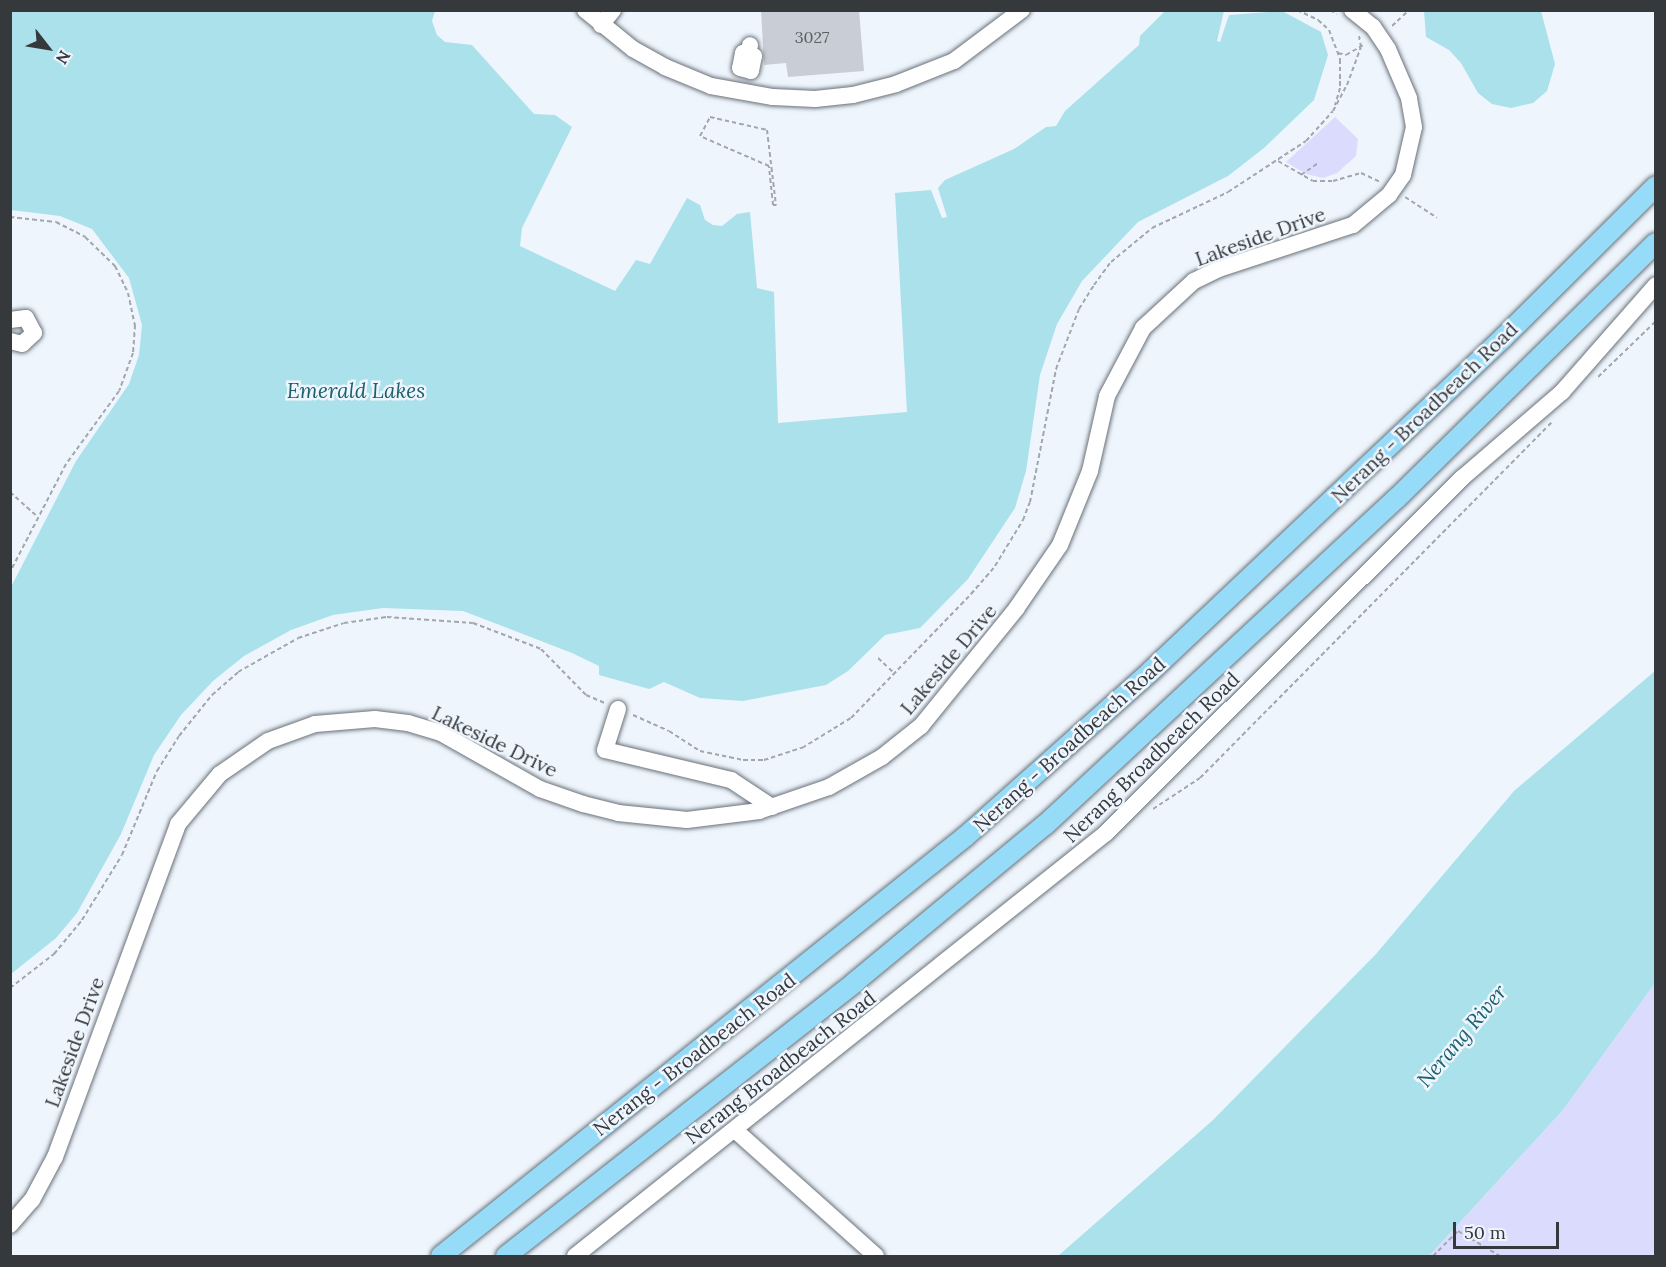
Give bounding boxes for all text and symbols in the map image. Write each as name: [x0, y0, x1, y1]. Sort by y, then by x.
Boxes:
north arrow: [18, 18, 78, 78]
house number: 3027: [795, 27, 829, 47]
text: N: [52, 47, 75, 68]
street label: Lakeside Drive: [1192, 201, 1328, 271]
street label: Nerang - Broadbeach Road: [1326, 317, 1522, 507]
water label: Emerald Lakes: [287, 378, 425, 404]
street label: Lakeside Drive: [895, 599, 1001, 719]
street label: Nerang - Broadbeach Road: [968, 651, 1170, 837]
street label: Nerang Broadbeach Road: [1058, 667, 1244, 847]
street label: Lakeside Drive: [428, 700, 562, 782]
street label: Nerang - Broadbeach Road: [588, 968, 800, 1140]
street label: Lakeside Drive: [39, 974, 109, 1110]
water label: Nerang River: [1412, 980, 1512, 1092]
street label: Nerang Broadbeach Road: [680, 985, 880, 1149]
scale bar: [1456, 1210, 1562, 1248]
text: 50 m: [1464, 1221, 1506, 1244]

